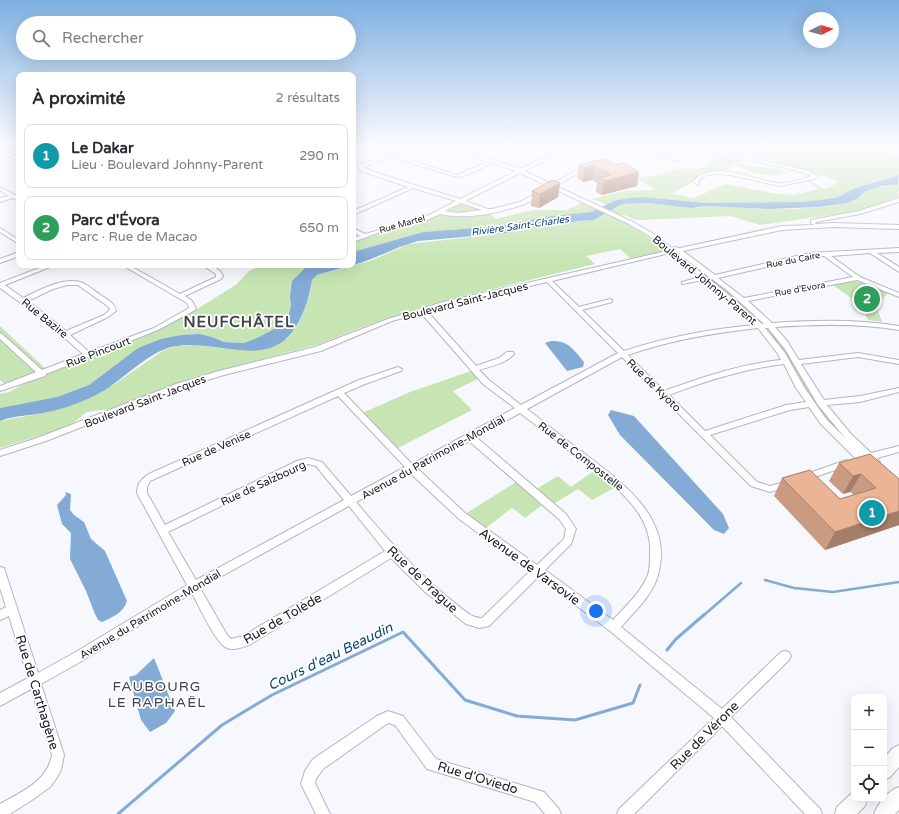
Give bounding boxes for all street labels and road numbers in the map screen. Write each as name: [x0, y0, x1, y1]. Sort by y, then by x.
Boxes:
street label: Rue Martel: [378, 213, 426, 236]
street label: Boulevard Johnny-Parent: [650, 233, 759, 328]
street label: Rue du Caire: [765, 250, 821, 271]
street label: Boulevard Saint-Jacques: [401, 280, 529, 323]
street label: Rue d'Evora: [774, 280, 826, 299]
street label: Rue Bazire: [19, 296, 71, 341]
street label: Rue Pincourt: [64, 334, 132, 371]
street label: Rue de Kyoto: [624, 356, 684, 415]
street label: Boulevard Saint-Jacques: [83, 372, 208, 431]
street label: Avenue du Patrimoine-Mondial: [359, 412, 507, 502]
street label: Rue de Compostelle: [535, 419, 626, 494]
street label: Rue de Venise: [180, 428, 253, 469]
street label: Rue de Salzbourg: [219, 458, 308, 509]
street label: Avenue de Varsovie: [476, 525, 583, 609]
street label: Rue de Prague: [383, 543, 461, 617]
street label: Avenue du Patrimoine-Mondial: [77, 567, 223, 662]
street label: Rue de Tolède: [240, 590, 325, 648]
street label: Rue de Carthagène: [12, 633, 62, 752]
street label: Rue de Vérone: [667, 698, 742, 773]
street label: Rue d'Oviedo: [436, 758, 520, 798]

